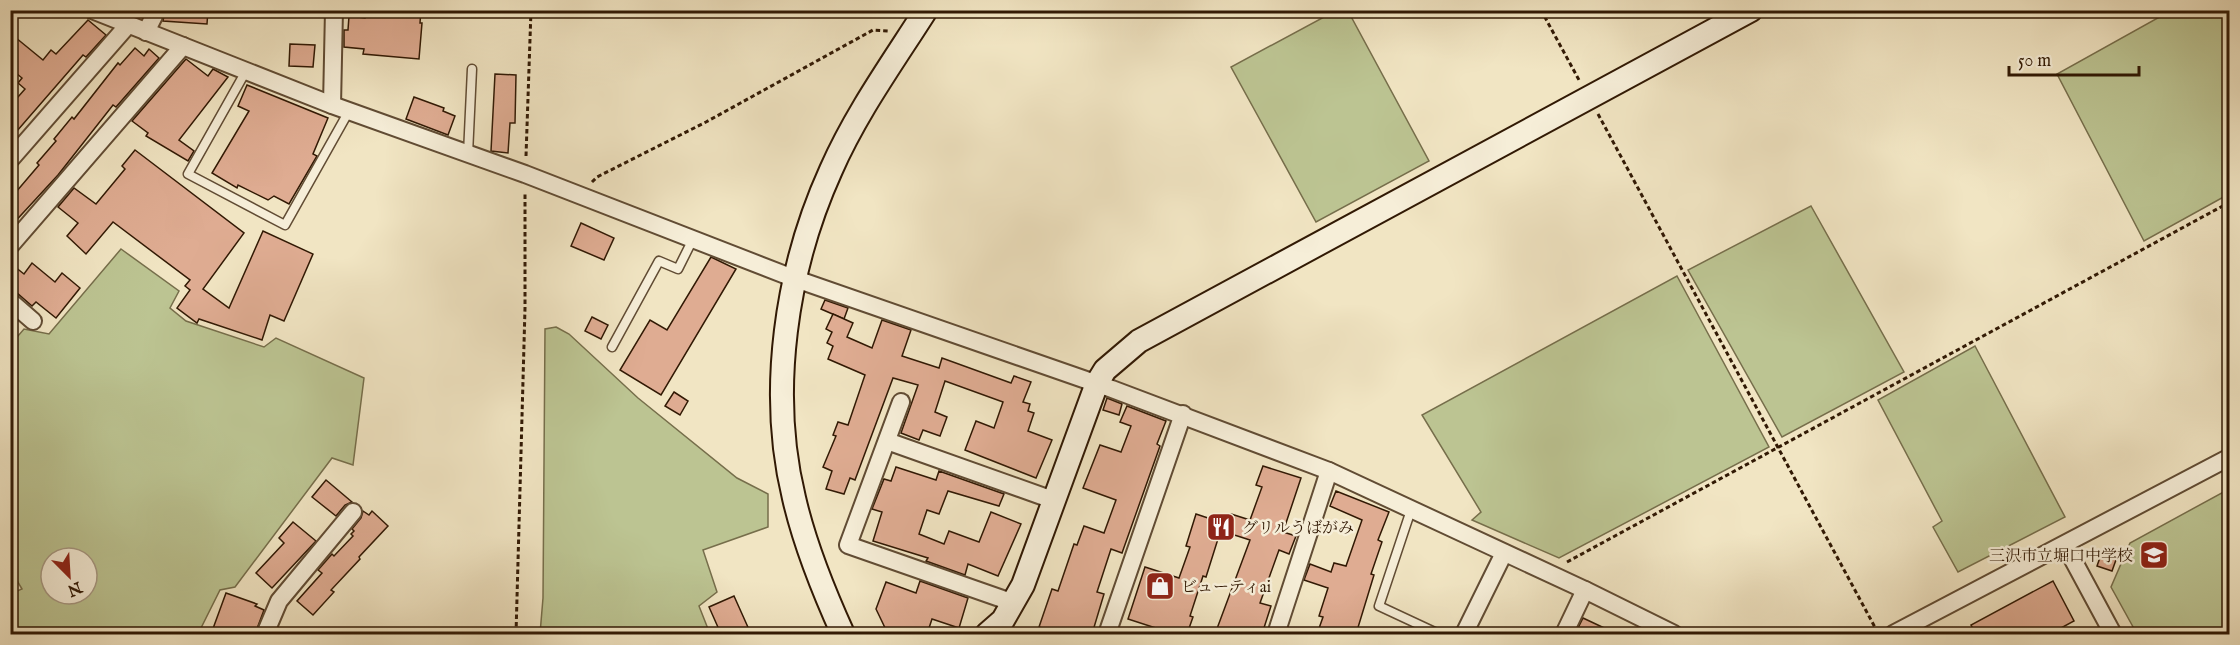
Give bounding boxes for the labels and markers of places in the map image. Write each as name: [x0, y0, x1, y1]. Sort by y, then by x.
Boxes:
restaurant icon: グリルうばがみ: [1205, 511, 1237, 543]
place label: グリルうばがみ: [1242, 519, 1354, 539]
school or university icon: 三沢市立堀口中学校: [2138, 539, 2170, 571]
place label: 三沢市立堀口中学校: [1989, 547, 2133, 567]
shop icon: ビューティai: [1144, 570, 1176, 602]
place label: ビューティai: [1181, 578, 1271, 598]

